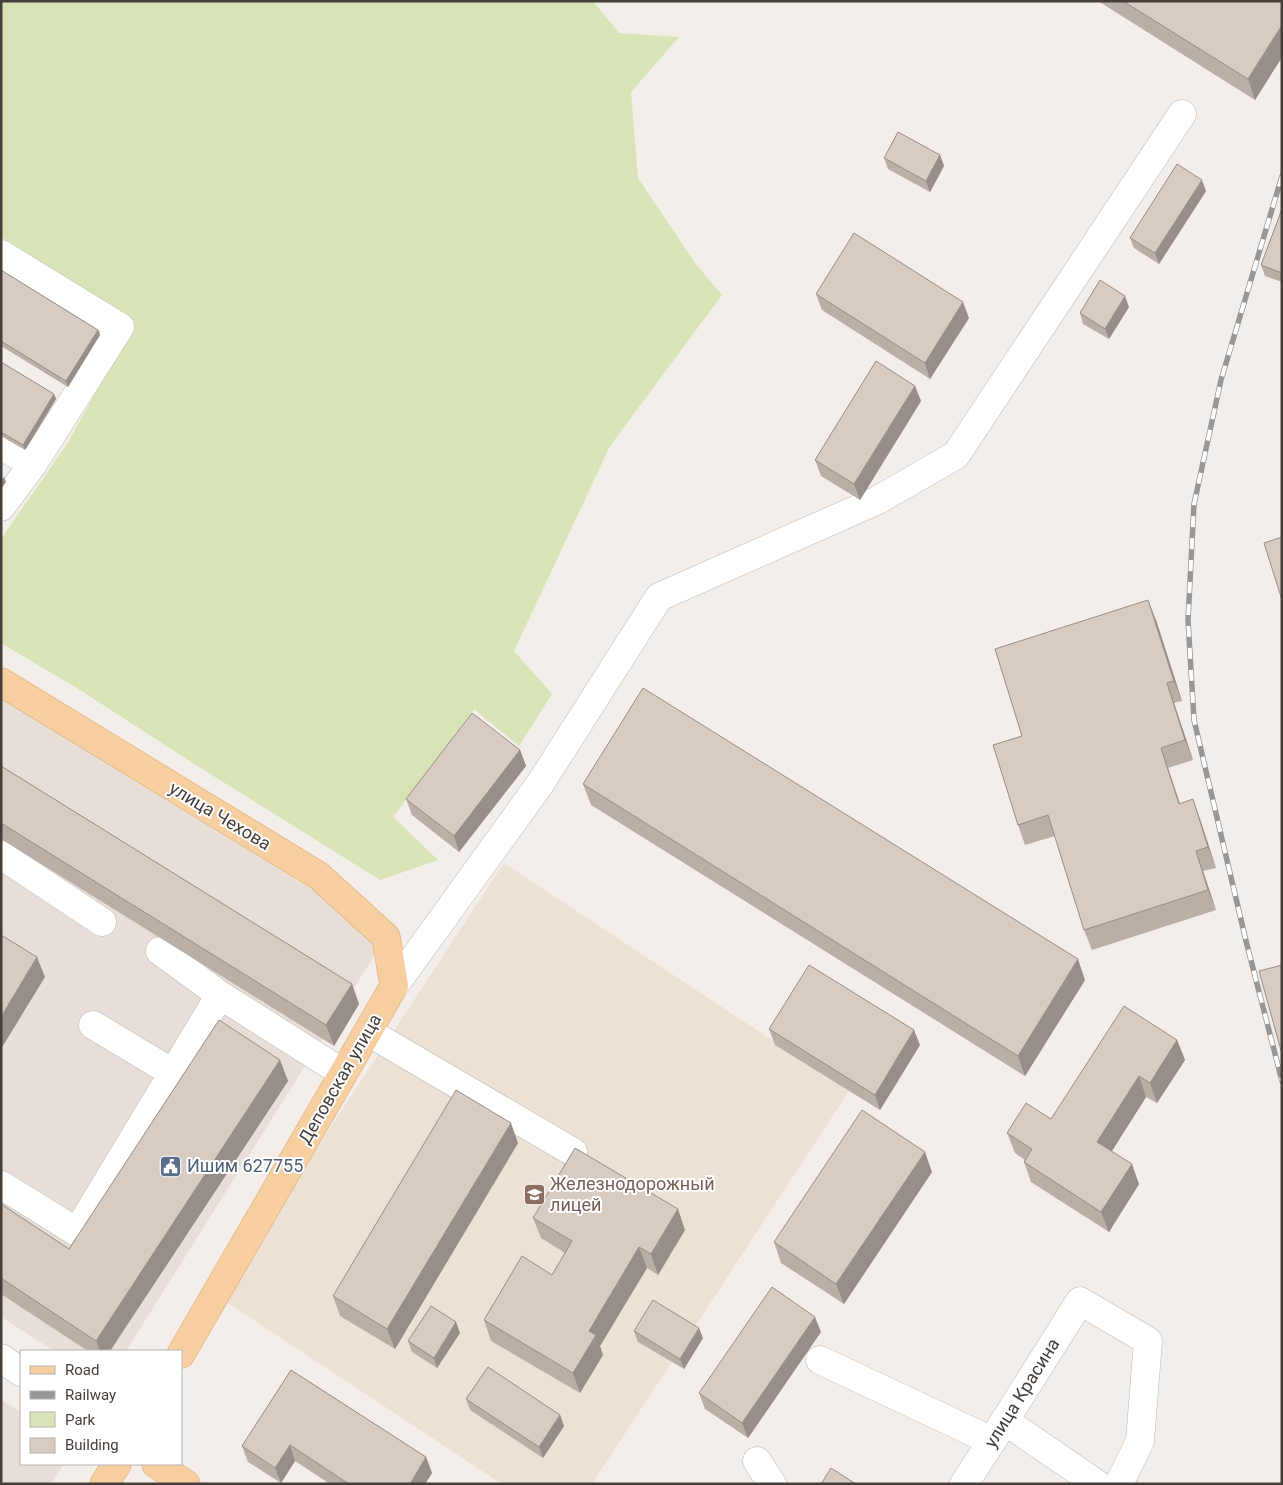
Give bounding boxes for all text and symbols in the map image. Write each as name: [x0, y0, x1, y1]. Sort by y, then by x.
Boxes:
street label: улица Чехова: [166, 777, 275, 854]
street label: Деповская улица: [294, 1010, 385, 1148]
public building icon: Ишим 627755: [159, 1154, 183, 1178]
place label: Ишим 627755: [187, 1155, 303, 1176]
place label: Железнодорожный лицей: [550, 1173, 715, 1215]
school or university icon: Железнодорожный лицей: [522, 1182, 546, 1206]
street label: улица Красина: [980, 1334, 1064, 1451]
legend: [20, 1350, 182, 1465]
text: Road: [65, 1361, 99, 1379]
text: Railway: [65, 1386, 116, 1404]
text: Park: [65, 1411, 96, 1429]
text: Building: [65, 1436, 119, 1454]

